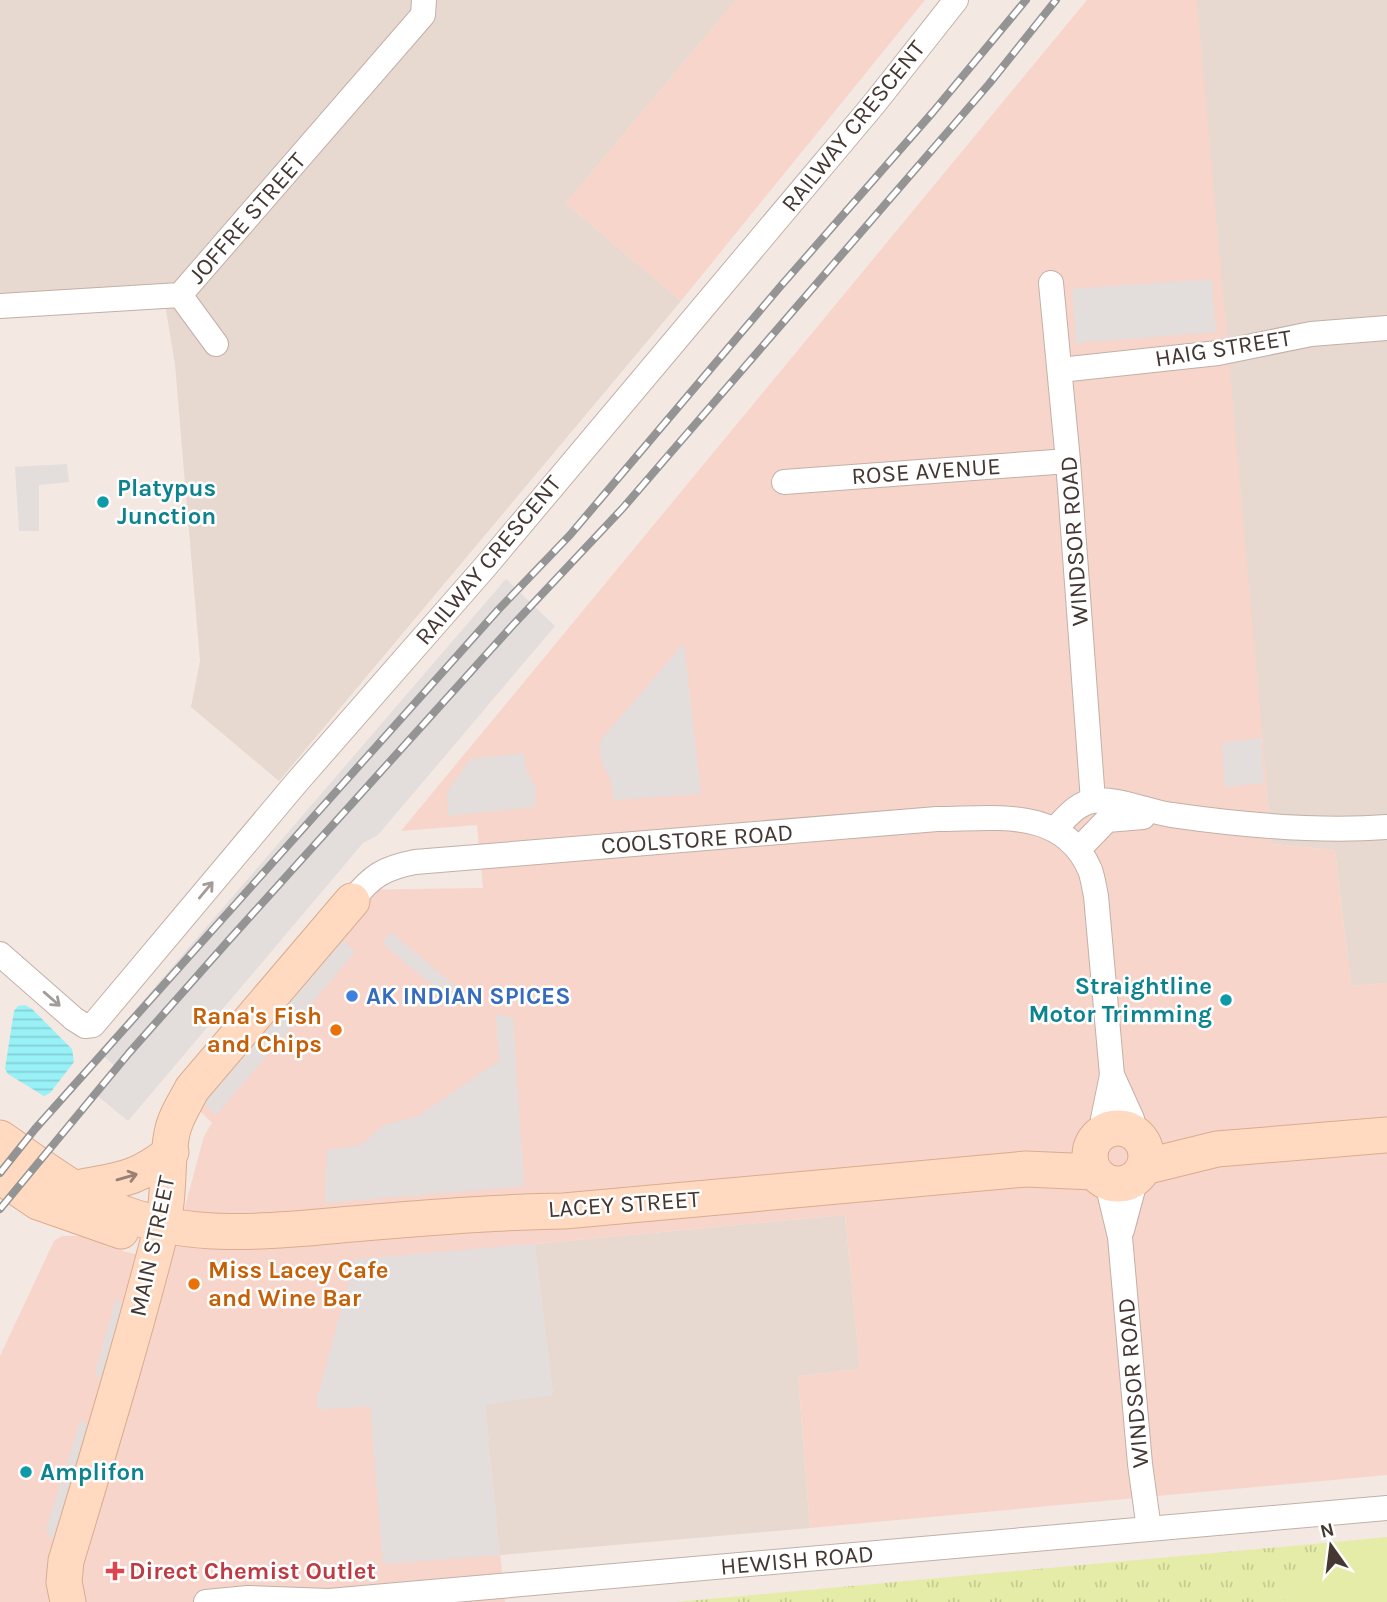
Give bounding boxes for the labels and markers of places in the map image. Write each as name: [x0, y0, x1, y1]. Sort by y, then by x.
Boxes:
place label: Platypus Junction: [117, 474, 216, 530]
marker: Platypus Junction: [95, 494, 111, 510]
place label: Straightline Motor Trimming: [1029, 972, 1212, 1028]
place label: AK INDIAN SPICES: [366, 982, 571, 1010]
marker: AK INDIAN SPICES: [344, 988, 360, 1004]
marker: Straightline Motor Trimming: [1218, 992, 1234, 1008]
place label: Rana's Fish and Chips: [192, 1002, 322, 1058]
marker: Rana's Fish and Chips: [328, 1022, 344, 1038]
place label: Miss Lacey Cafe and Wine Bar: [208, 1256, 389, 1312]
marker: Miss Lacey Cafe and Wine Bar: [186, 1276, 202, 1292]
place label: Amplifon: [40, 1458, 145, 1486]
marker: Amplifon: [18, 1464, 34, 1480]
place label: Direct Chemist Outlet: [129, 1557, 376, 1585]
marker: Direct Chemist Outlet: [107, 1563, 123, 1579]

